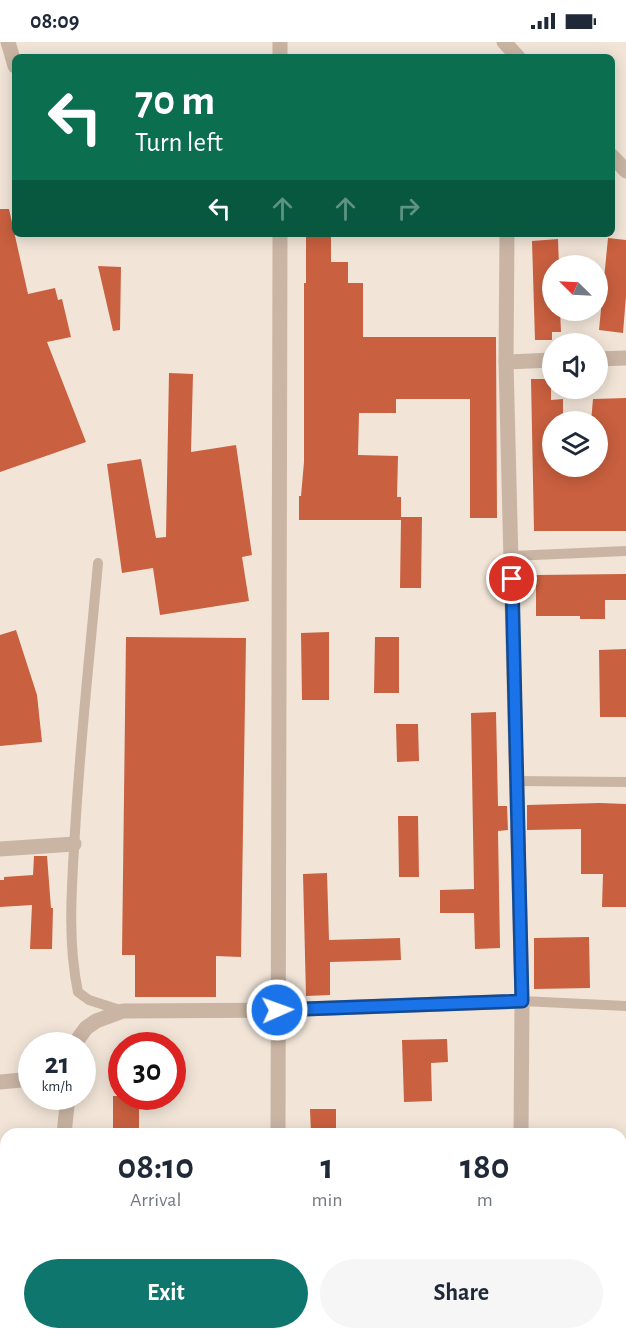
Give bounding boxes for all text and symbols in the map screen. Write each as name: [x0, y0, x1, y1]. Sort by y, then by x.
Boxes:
text: 08:09: [30, 10, 79, 32]
icon: left: [36, 78, 114, 156]
text: 70 m: [135, 80, 215, 122]
text: Turn left: [135, 129, 223, 156]
icon: left: [203, 192, 236, 225]
icon: ahead: [266, 192, 299, 225]
icon: ahead: [329, 192, 362, 225]
icon: right: [392, 192, 425, 225]
north arrow: [542, 255, 608, 321]
map controls: [542, 255, 608, 477]
button: sound: [542, 333, 608, 399]
button: layers: [542, 411, 608, 477]
pin: [486, 553, 537, 604]
icon: arrive: [495, 562, 528, 595]
position arrow: [245, 978, 309, 1042]
speed limit sign: 30: [108, 1032, 186, 1110]
text: 21: [45, 1049, 69, 1079]
text: km/h: [42, 1079, 72, 1094]
text: 08:10: [117, 1149, 194, 1185]
text: 1: [321, 1149, 333, 1185]
text: 180: [460, 1149, 510, 1185]
text: Arrival: [130, 1190, 181, 1210]
text: min: [311, 1190, 343, 1210]
text: m: [477, 1190, 493, 1210]
button: Exit: [24, 1259, 308, 1328]
button: Share: [320, 1259, 603, 1328]

